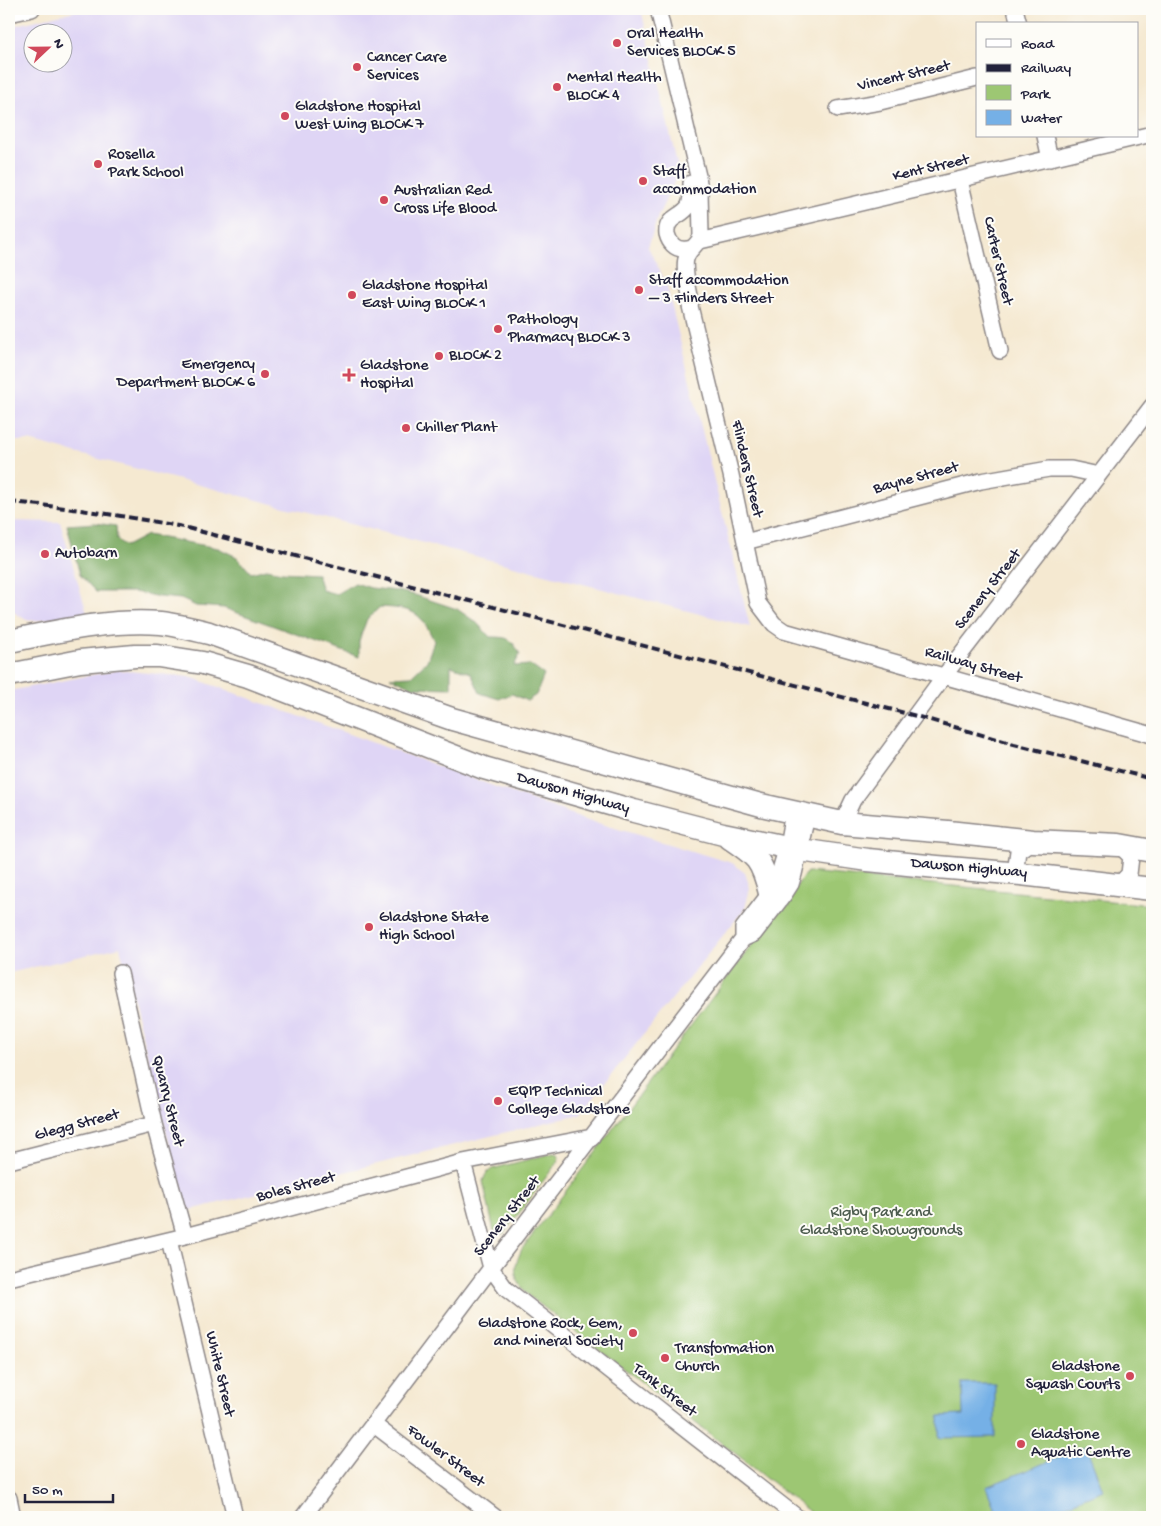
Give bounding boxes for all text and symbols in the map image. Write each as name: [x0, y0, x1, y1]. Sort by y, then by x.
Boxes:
north arrow: [22, 22, 72, 72]
legend: [976, 22, 1138, 138]
place label: Oral Health Services BLOCK 5: [627, 25, 736, 62]
text: Road: [1021, 36, 1055, 54]
text: N: [48, 37, 67, 51]
marker: Oral Health Services BLOCK 5: [611, 37, 623, 49]
place label: Cancer Care Services: [367, 49, 448, 86]
street label: Vincent Street: [855, 57, 953, 97]
text: Railway: [1021, 60, 1072, 78]
marker: Cancer Care Services: [351, 61, 363, 73]
place label: Mental Health BLOCK 4: [566, 69, 662, 106]
marker: Mental Health BLOCK 4: [551, 81, 563, 93]
text: Park: [1020, 86, 1051, 104]
place label: Gladstone Hospital West Wing BLOCK 7: [295, 98, 425, 135]
marker: Gladstone Hospital West Wing BLOCK 7: [279, 110, 291, 122]
text: Water: [1021, 110, 1063, 128]
place label: Rosella Park School: [107, 146, 184, 183]
street label: Kent Street: [891, 151, 972, 187]
marker: Rosella Park School: [92, 158, 104, 170]
place label: Staff accommodation: [653, 163, 757, 200]
marker: Staff accommodation: [637, 175, 649, 187]
place label: Australian Red Cross Life Blood: [394, 182, 498, 219]
marker: Australian Red Cross Life Blood: [378, 194, 390, 206]
street label: Carter Street: [978, 215, 1017, 308]
place label: Staff accommodation – 3 Flinders Street: [648, 272, 789, 309]
place label: Gladstone Hospital East Wing BLOCK 1: [362, 277, 488, 314]
marker: Staff accommodation – 3 Flinders Street: [633, 284, 645, 296]
marker: Gladstone Hospital East Wing BLOCK 1: [346, 289, 358, 301]
place label: Pathology Pharmacy BLOCK 3: [507, 311, 631, 348]
marker: Pathology Pharmacy BLOCK 3: [492, 323, 504, 335]
place label: BLOCK 2: [448, 347, 502, 366]
marker: BLOCK 2: [433, 350, 445, 362]
place label: Emergency Department BLOCK 6: [116, 356, 256, 393]
place label: Gladstone Hospital: [360, 357, 429, 394]
marker: Emergency Department BLOCK 6: [259, 368, 271, 380]
marker: Gladstone Hospital: [342, 368, 356, 382]
street label: Flinders Street: [725, 418, 767, 521]
place label: Chiller Plant: [416, 419, 498, 438]
marker: Chiller Plant: [400, 422, 412, 434]
street label: Bayne Street: [870, 458, 962, 500]
place label: Autobarn: [55, 545, 118, 564]
street label: Scenery Street: [952, 545, 1027, 634]
marker: Autobarn: [39, 548, 51, 560]
street label: Railway Street: [922, 643, 1025, 689]
street label: Dawson Highway: [513, 769, 632, 819]
street label: Dawson Highway: [909, 854, 1028, 884]
place label: Gladstone State High School: [379, 909, 490, 946]
marker: Gladstone State High School: [363, 921, 375, 933]
street label: Quarry Street: [147, 1054, 188, 1150]
place label: EQIP Technical College Gladstone: [508, 1083, 631, 1120]
marker: EQIP Technical College Gladstone: [492, 1095, 504, 1107]
street label: Glegg Street: [33, 1105, 123, 1146]
street label: Boles Street: [254, 1168, 339, 1208]
street label: Scenery Street: [471, 1172, 546, 1261]
park label: Rigby Park and Gladstone Showgrounds: [800, 1204, 963, 1241]
place label: Gladstone Rock, Gem, and Mineral Society: [478, 1315, 623, 1352]
marker: Gladstone Rock, Gem, and Mineral Society: [627, 1327, 639, 1339]
street label: White Street: [200, 1330, 238, 1420]
place label: Transformation Church: [674, 1340, 775, 1377]
marker: Transformation Church: [659, 1352, 671, 1364]
place label: Gladstone Squash Courts: [1026, 1358, 1121, 1395]
street label: Tank Street: [627, 1359, 701, 1423]
marker: Gladstone Squash Courts: [1124, 1370, 1136, 1382]
street label: Fowler Street: [401, 1421, 489, 1493]
place label: Gladstone Aquatic Centre: [1031, 1426, 1131, 1463]
marker: Gladstone Aquatic Centre: [1015, 1438, 1027, 1450]
scale bar: [25, 1471, 112, 1503]
text: 50 m: [32, 1482, 63, 1500]

